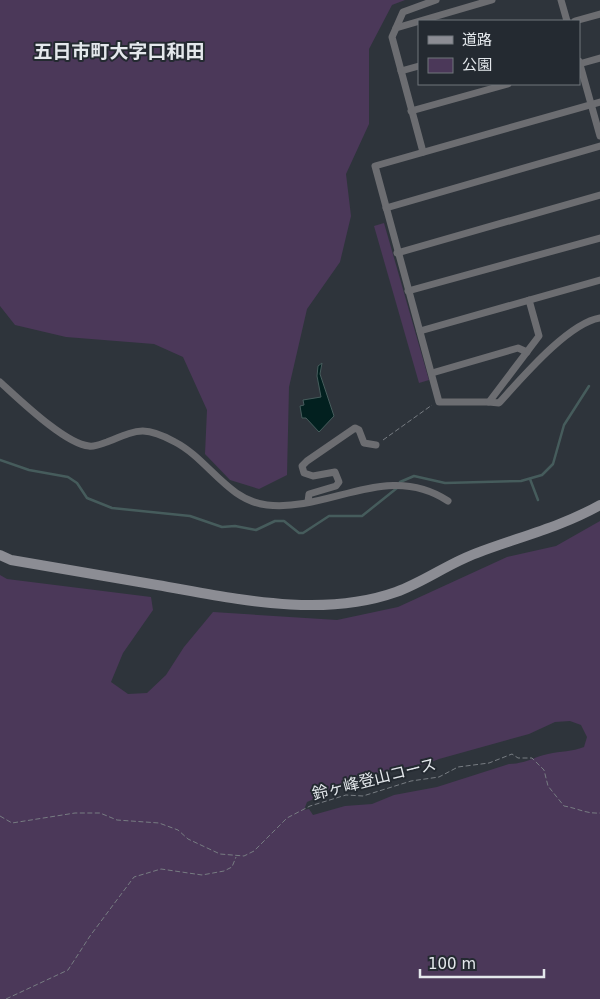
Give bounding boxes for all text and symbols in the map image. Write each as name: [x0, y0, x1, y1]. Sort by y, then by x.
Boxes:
legend: [418, 20, 580, 85]
text: 道路: [462, 31, 492, 49]
district label: 五日市町大字口和田: [33, 40, 205, 62]
text: 公園: [462, 56, 492, 74]
street label: 鈴ヶ峰登山コース: [310, 754, 438, 804]
scale bar: [420, 946, 544, 978]
text: 100 m: [428, 955, 476, 973]

